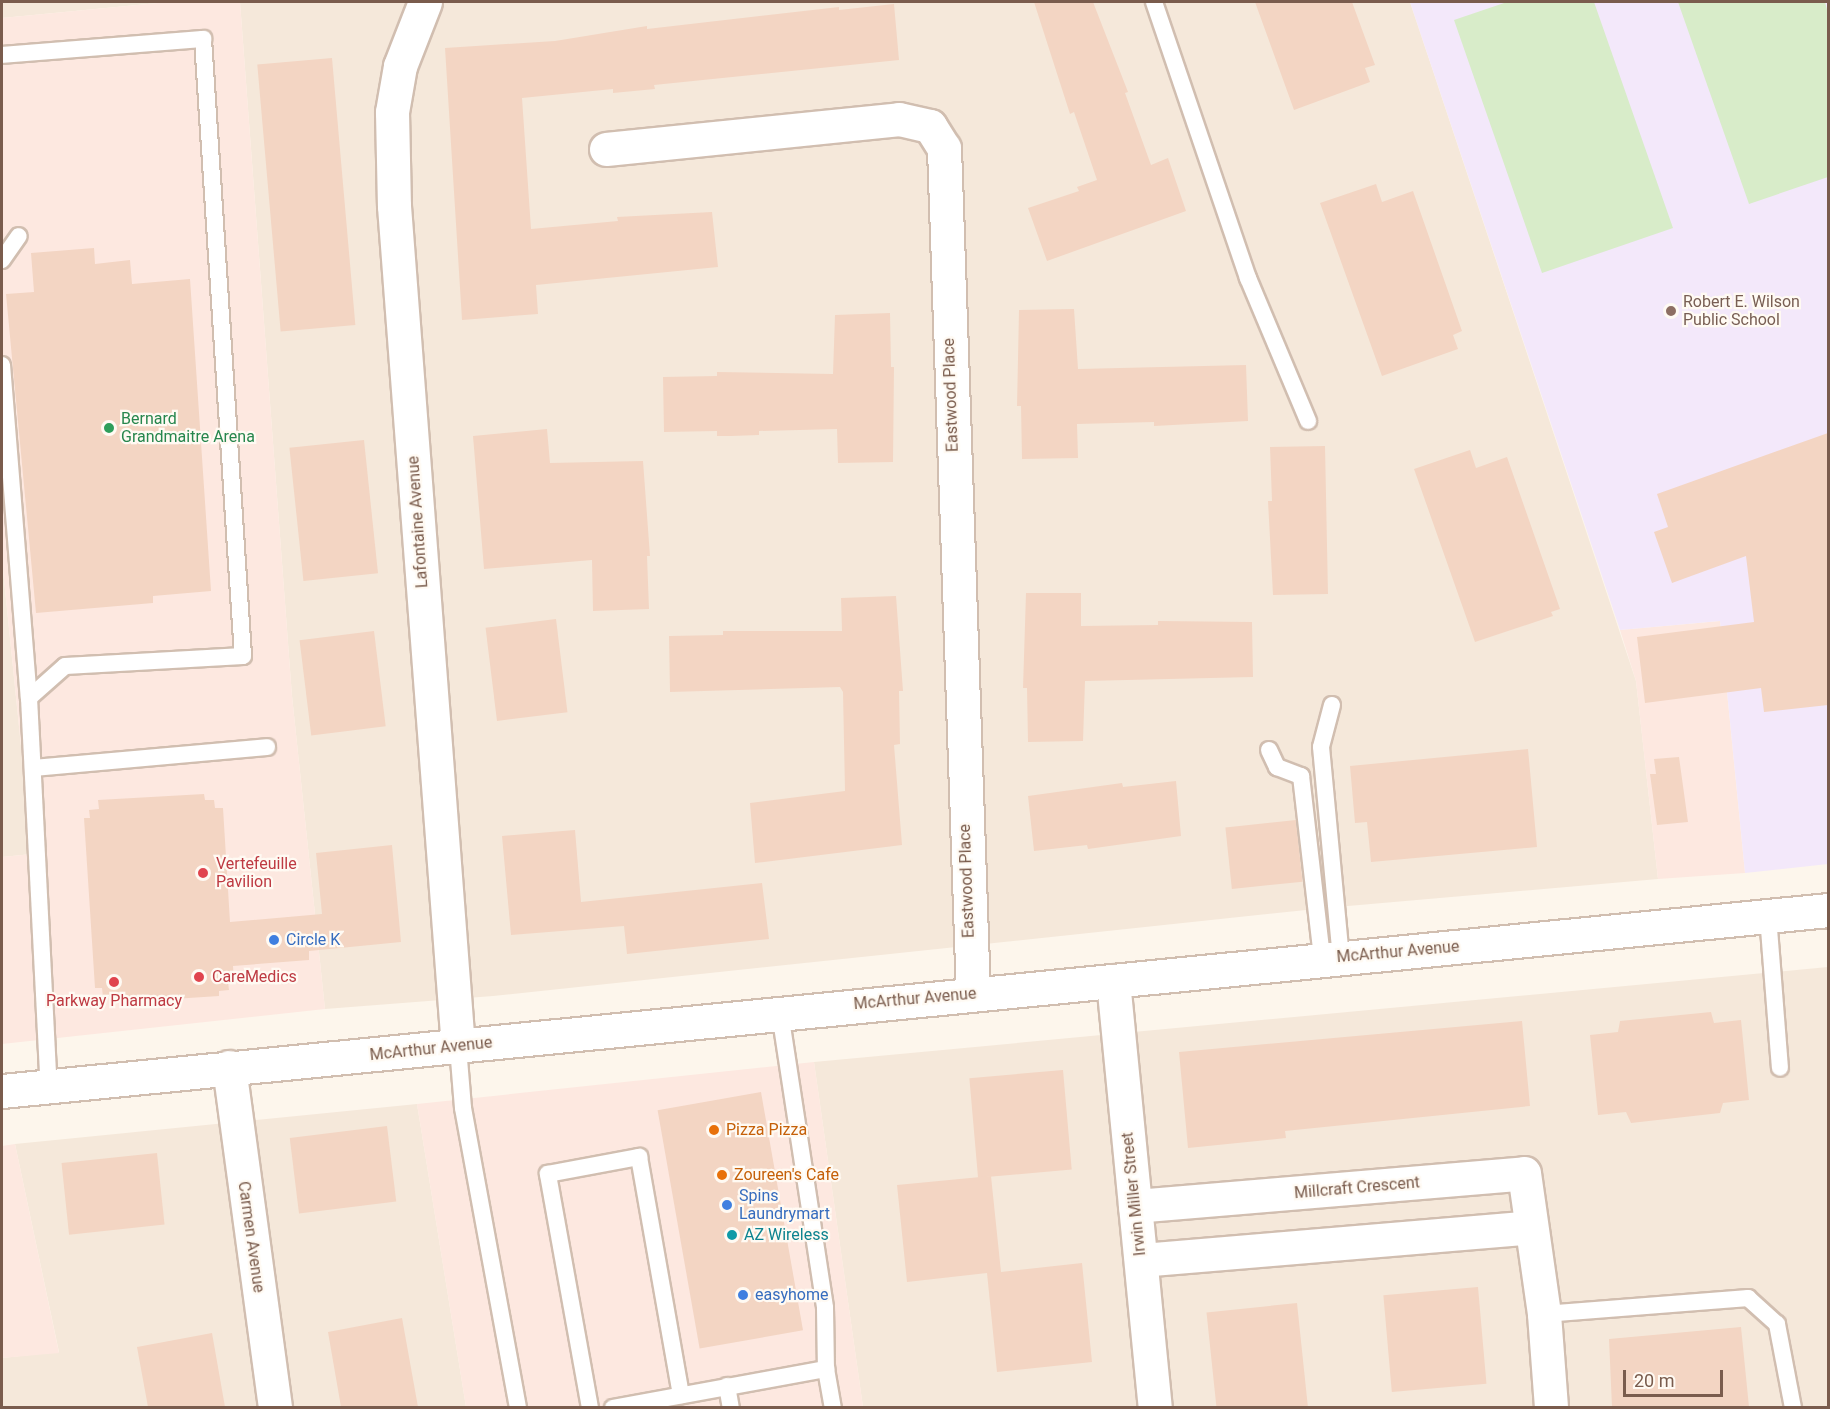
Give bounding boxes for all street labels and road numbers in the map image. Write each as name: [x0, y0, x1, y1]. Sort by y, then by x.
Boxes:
street label: Eastwood Place: [939, 338, 963, 452]
street label: Lafontaine Avenue: [404, 455, 432, 589]
street label: Eastwood Place: [955, 824, 979, 938]
street label: McArthur Avenue: [1336, 937, 1460, 967]
street label: McArthur Avenue: [853, 984, 977, 1014]
street label: McArthur Avenue: [369, 1033, 493, 1065]
street label: Irwin Miller Street: [1118, 1131, 1150, 1257]
street label: Millcraft Crescent: [1293, 1173, 1421, 1203]
street label: Carmen Avenue: [234, 1180, 268, 1294]

